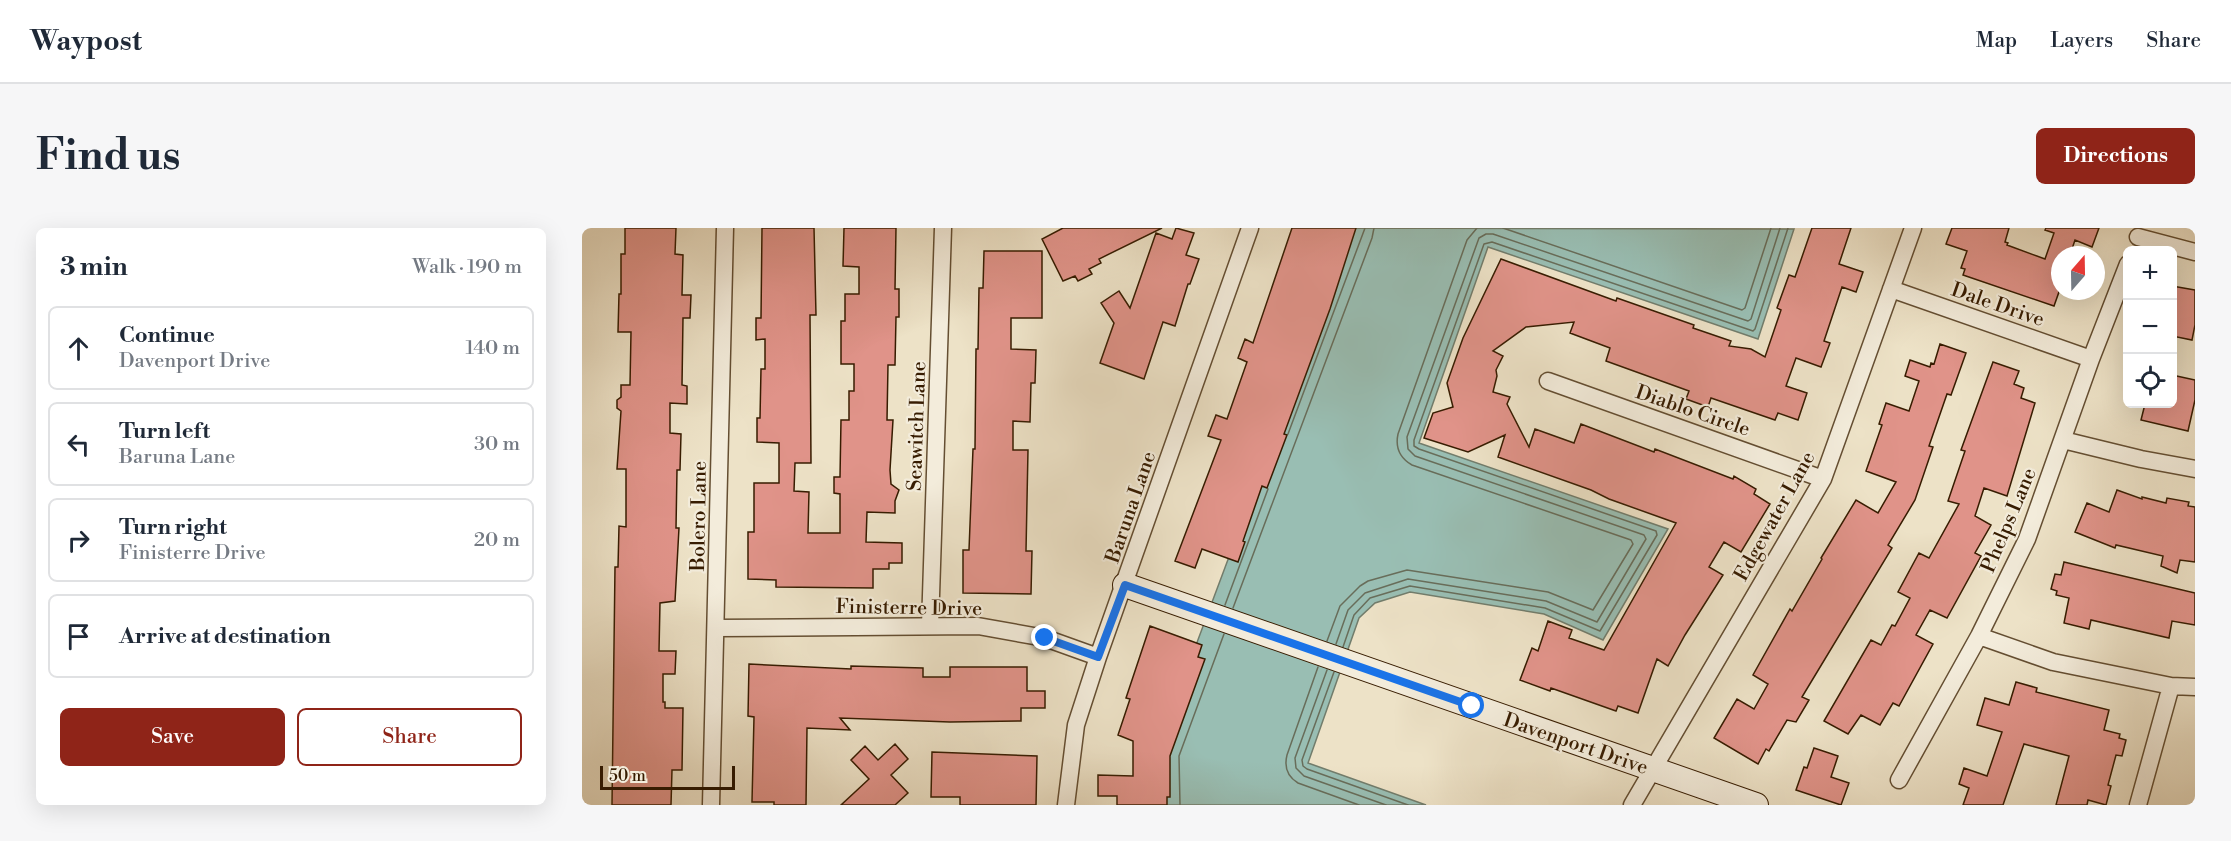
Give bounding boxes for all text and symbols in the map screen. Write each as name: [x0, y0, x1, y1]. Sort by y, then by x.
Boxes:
text: Waypost: [30, 24, 142, 59]
text: Map: [1976, 28, 2017, 54]
text: Layers: [2050, 28, 2113, 54]
text: Share: [2146, 28, 2201, 54]
button: Directions: [2036, 128, 2195, 184]
text: Find us: [36, 130, 180, 183]
north arrow: [2051, 246, 2105, 300]
map controls: [2123, 246, 2177, 408]
button: +: [2123, 246, 2177, 300]
text: 3 min: [60, 251, 128, 283]
text: Walk · 190 m: [412, 255, 522, 280]
street label: Dale Drive: [1948, 278, 2047, 333]
button: −: [2123, 300, 2177, 354]
text: Continue: [119, 322, 215, 349]
icon: ahead: [62, 332, 95, 365]
text: 140 m: [465, 336, 520, 361]
text: Davenport Drive: [119, 349, 270, 374]
button: locate: [2123, 354, 2177, 408]
street label: Seawitch Lane: [903, 361, 932, 491]
street label: Diablo Circle: [1632, 380, 1753, 443]
text: Turn left: [119, 418, 210, 445]
icon: left: [62, 428, 95, 461]
text: 30 m: [474, 432, 520, 457]
text: Baruna Lane: [119, 445, 235, 470]
street label: Edgewater Lane: [1729, 447, 1821, 586]
street label: Baruna Lane: [1100, 448, 1162, 567]
street label: Bolero Lane: [686, 461, 713, 572]
street label: Phelps Lane: [1976, 464, 2043, 577]
text: Turn right: [119, 514, 227, 541]
icon: right: [62, 524, 95, 557]
text: 20 m: [474, 528, 520, 553]
text: Finisterre Drive: [119, 541, 266, 566]
street label: Finisterre Drive: [835, 595, 983, 622]
icon: arrive: [62, 620, 95, 653]
text: Arrive at destination: [119, 623, 331, 650]
route end: [1031, 624, 1057, 650]
route start: [1458, 692, 1484, 718]
button: Save: [60, 708, 285, 766]
button: Share: [297, 708, 522, 766]
street label: Davenport Drive: [1500, 708, 1651, 781]
scale bar: [600, 763, 735, 790]
text: 50 m: [609, 766, 646, 786]

